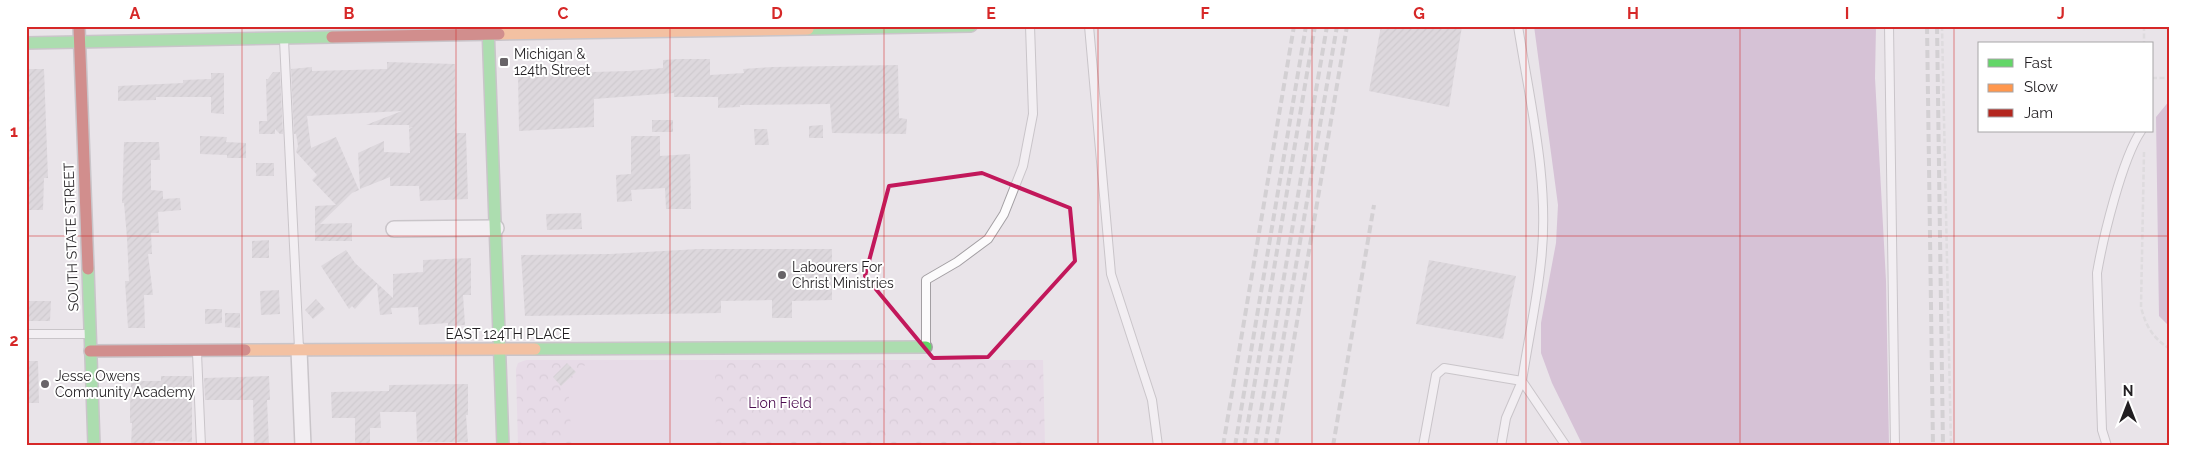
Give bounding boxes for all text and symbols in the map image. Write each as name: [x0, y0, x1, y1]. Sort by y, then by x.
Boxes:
text: A: [130, 4, 141, 23]
text: B: [344, 4, 355, 23]
text: C: [558, 4, 569, 23]
text: D: [771, 4, 783, 23]
text: E: [986, 4, 996, 23]
text: F: [1200, 4, 1210, 23]
text: G: [1413, 4, 1425, 23]
text: H: [1627, 4, 1639, 23]
text: I: [1845, 4, 1849, 23]
text: J: [2057, 4, 2065, 23]
legend: [1978, 42, 2154, 132]
place label: Michigan & 124th Street: [514, 46, 590, 78]
text: Fast: [2024, 54, 2052, 72]
marker: Michigan & 124th Street: [498, 56, 510, 68]
text: Slow: [2024, 78, 2058, 96]
text: Jam: [2024, 104, 2053, 122]
text: 1: [10, 122, 18, 141]
street label: SOUTH STATE STREET: [60, 162, 82, 312]
place label: Labourers For Christ Ministries: [792, 259, 894, 291]
marker: Labourers For Christ Ministries: [776, 269, 788, 281]
street label: EAST 124TH PLACE: [446, 326, 570, 342]
text: 2: [9, 331, 19, 350]
place label: Jesse Owens Community Academy: [55, 368, 195, 400]
marker: Jesse Owens Community Academy: [39, 378, 51, 390]
north arrow: [2104, 380, 2154, 430]
text: N: [2123, 383, 2133, 399]
park label: Lion Field: [748, 395, 812, 411]

